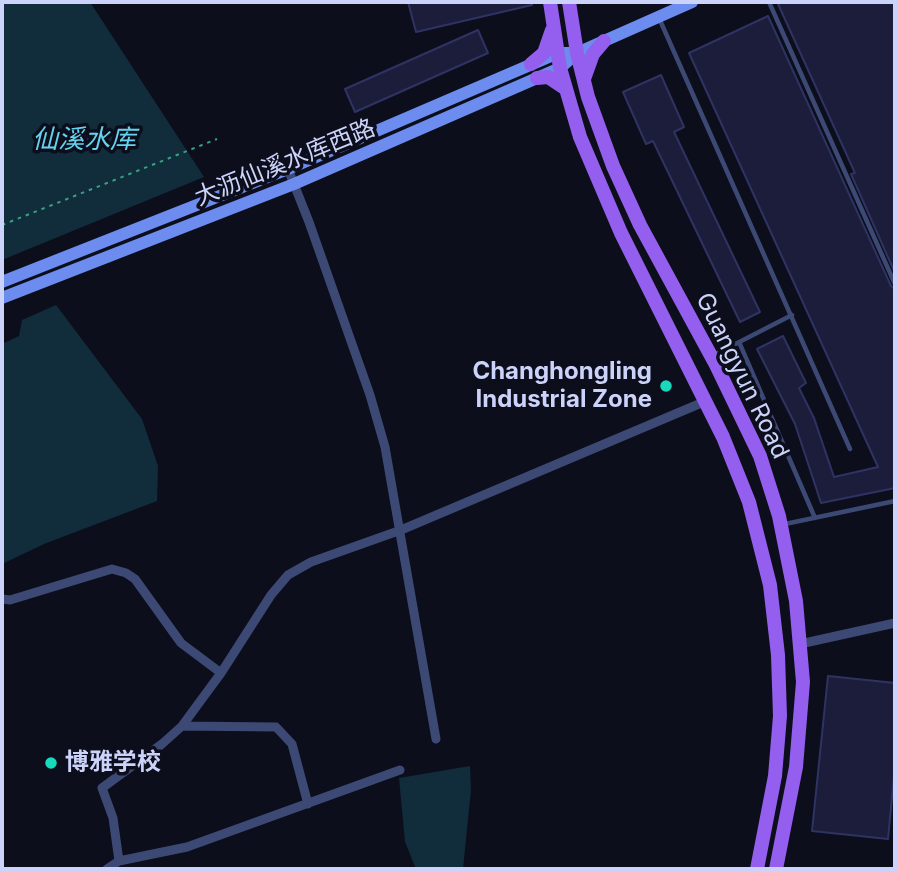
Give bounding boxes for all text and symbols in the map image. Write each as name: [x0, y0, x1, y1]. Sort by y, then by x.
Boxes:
street label: 大沥仙溪水库西路: [191, 114, 379, 212]
water label: 仙溪水库: [32, 124, 136, 156]
street label: Guangyun Road: [689, 288, 795, 464]
place label: Changhongling Industrial Zone: [472, 358, 652, 414]
marker: Changhongling Industrial Zone: [658, 378, 674, 394]
place label: 博雅学校: [65, 749, 161, 777]
marker: 博雅学校: [43, 755, 59, 771]

